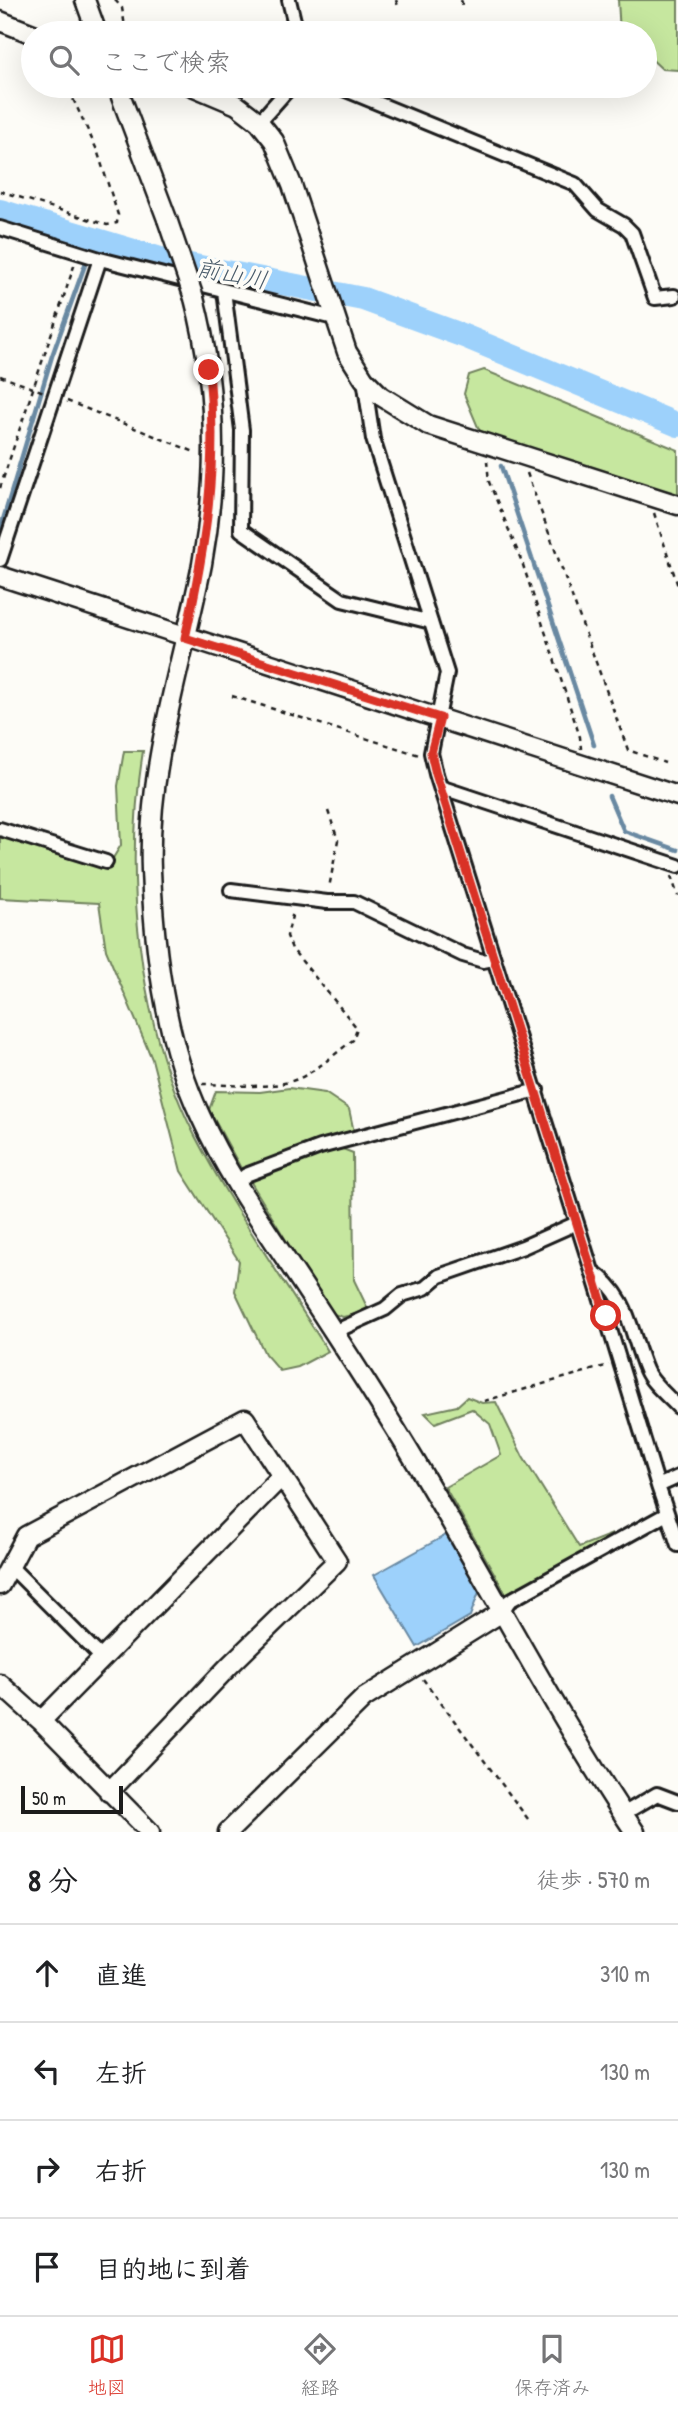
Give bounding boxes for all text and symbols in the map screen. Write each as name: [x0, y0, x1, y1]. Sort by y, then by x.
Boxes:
search box: [21, 21, 657, 98]
icon: search: [45, 41, 83, 79]
text: ここで検索: [101, 44, 231, 79]
water label: 前山川: [194, 250, 271, 296]
route end: [193, 354, 224, 385]
route start: [590, 1300, 621, 1331]
scale bar: [21, 1783, 122, 1815]
text: 50 m: [32, 1785, 66, 1811]
text: 8 分: [28, 1860, 78, 1900]
text: 徒歩 · 570 m: [536, 1864, 650, 1895]
icon: ahead: [28, 1954, 66, 1992]
text: 直進: [95, 1957, 147, 1992]
text: 310 m: [600, 1958, 650, 1989]
icon: left: [28, 2052, 66, 2090]
text: 左折: [95, 2055, 147, 2090]
text: 130 m: [600, 2056, 650, 2087]
icon: right: [28, 2150, 66, 2188]
text: 右折: [95, 2153, 147, 2188]
text: 130 m: [600, 2154, 650, 2185]
icon: arrive: [28, 2248, 66, 2286]
text: 目的地に到着: [95, 2251, 251, 2286]
tab: 地図: [88, 2330, 126, 2400]
tab: 経路: [301, 2330, 339, 2400]
tab: 保存済み: [514, 2330, 590, 2400]

